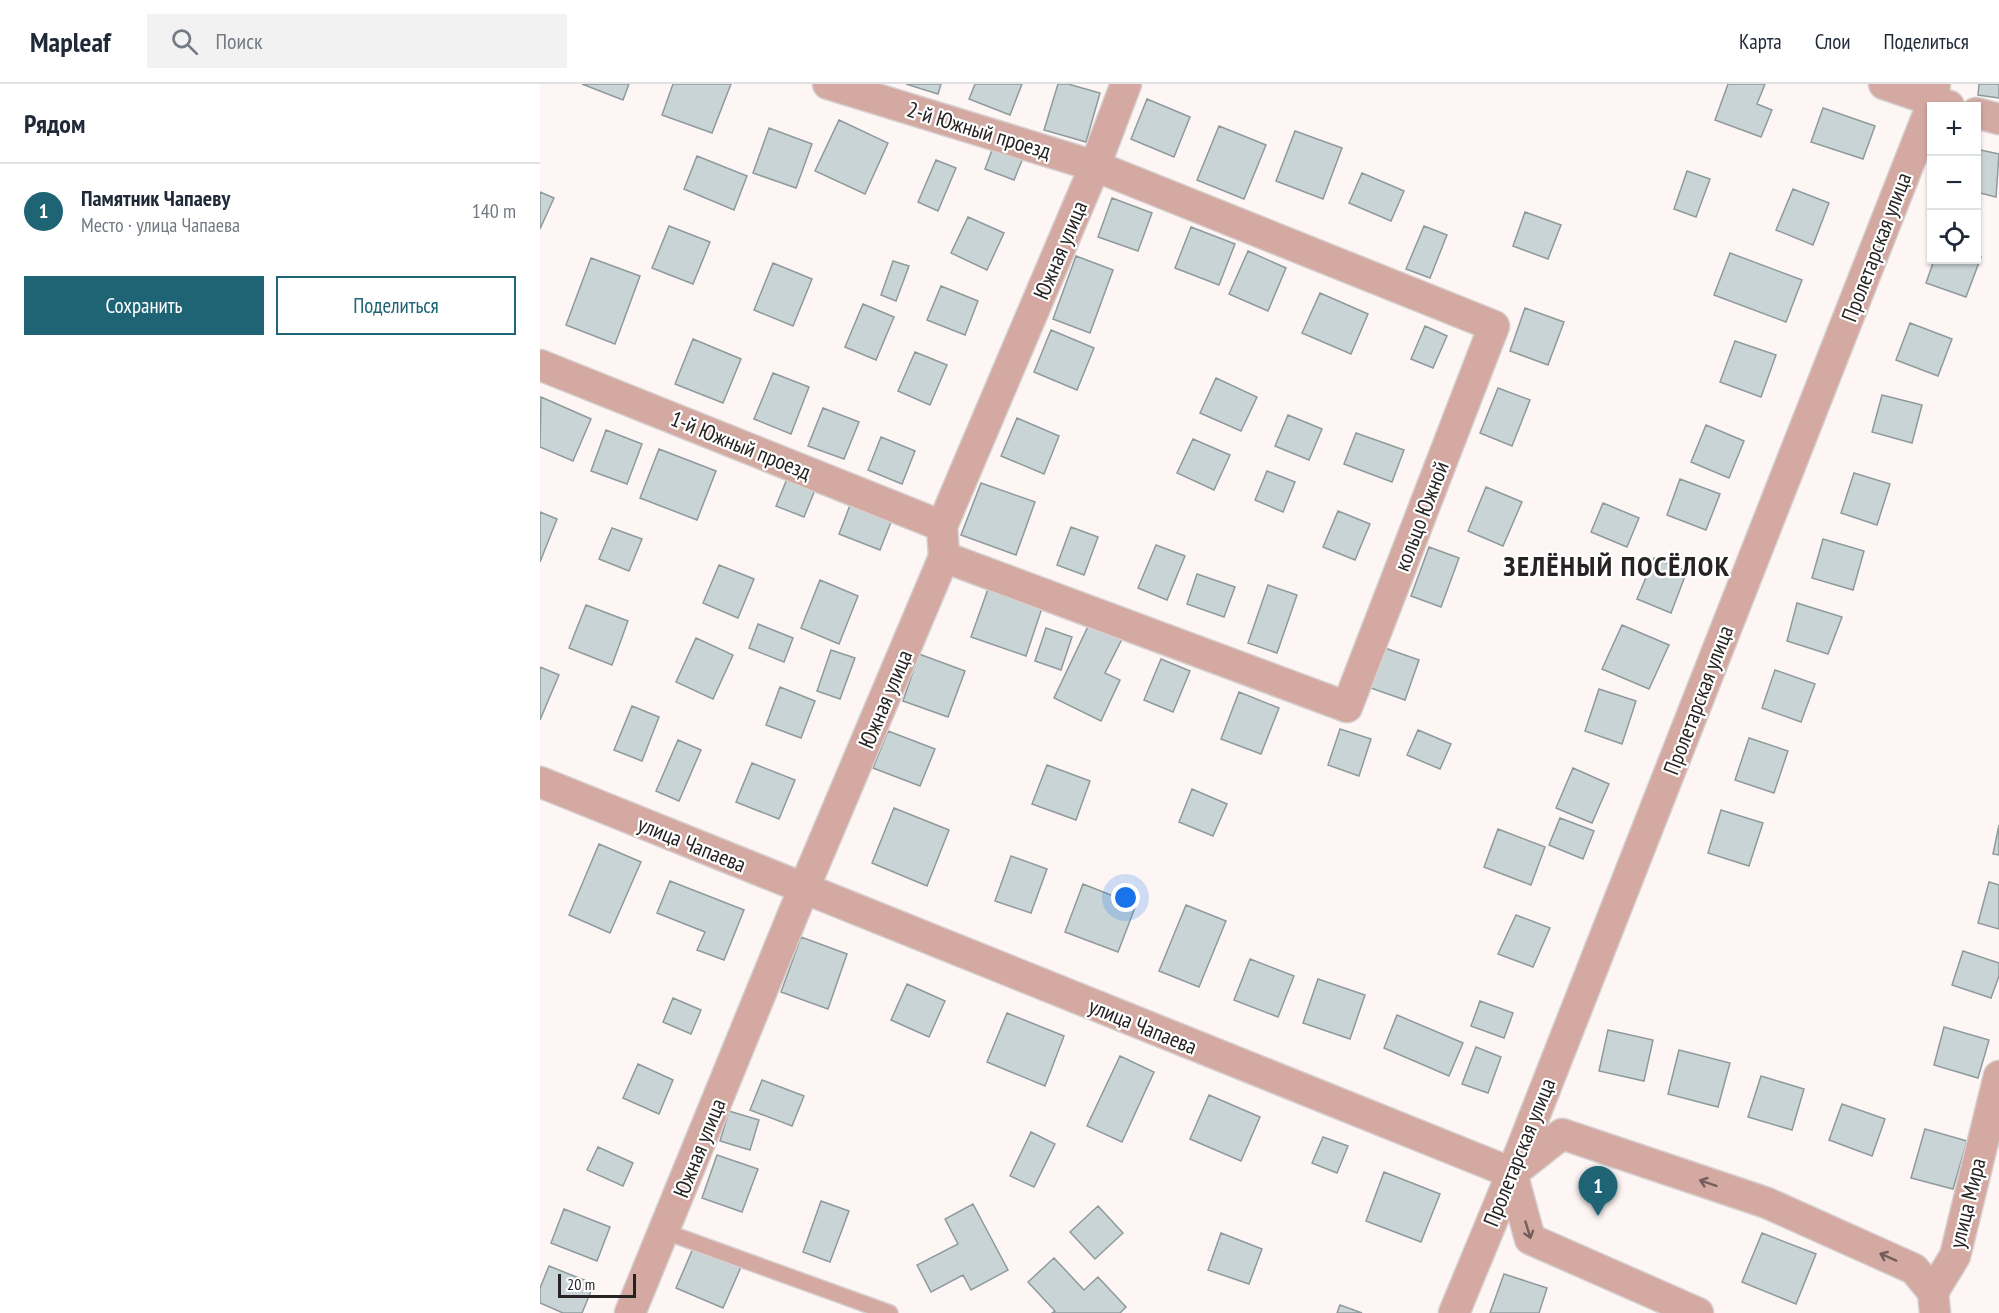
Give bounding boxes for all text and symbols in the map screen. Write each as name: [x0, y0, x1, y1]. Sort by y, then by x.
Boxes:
search box: [147, 14, 567, 68]
text: Mapleaf: [30, 23, 111, 60]
icon: search: [168, 25, 201, 58]
text: Поиск: [216, 27, 263, 55]
text: Карта: [1739, 28, 1782, 55]
text: Слои: [1815, 28, 1850, 55]
text: Поделиться: [1883, 28, 1969, 55]
street label: 2-й Южный проезд: [904, 95, 1055, 165]
map controls: [1927, 102, 1981, 264]
button: +: [1927, 102, 1981, 156]
text: Рядом: [24, 107, 85, 140]
button: −: [1927, 156, 1981, 210]
street label: Пролетарская улица: [1835, 168, 1917, 326]
text: Памятник Чапаеву: [81, 184, 230, 212]
street label: Южная улица: [1027, 197, 1093, 303]
text: 1: [39, 198, 48, 224]
text: 140 m: [472, 198, 516, 224]
button: locate: [1927, 210, 1981, 264]
text: Место · улица Чапаева: [81, 212, 240, 238]
button: Сохранить: [24, 276, 264, 335]
button: Поделиться: [276, 276, 516, 335]
street label: 1-й Южный проезд: [667, 404, 816, 486]
street label: кольцо Южной: [1387, 457, 1455, 575]
district label: ЗЕЛЁНЫЙ ПОСЁЛОК: [1503, 547, 1731, 584]
street label: Пролетарская улица: [1657, 621, 1739, 779]
street label: Южная улица: [852, 646, 918, 752]
street label: улица Чапаева: [634, 810, 750, 878]
your location: [1111, 883, 1140, 912]
street label: улица Чапаева: [1085, 992, 1201, 1060]
street label: Пролетарская улица: [1477, 1074, 1561, 1230]
street label: Южная улица: [667, 1094, 731, 1202]
street label: улица Мира: [1942, 1155, 1992, 1251]
pin: 1: [1578, 1166, 1618, 1216]
one-way arrow: [1699, 1177, 1718, 1188]
one-way arrow: [1523, 1220, 1534, 1239]
one-way arrow: [1879, 1251, 1897, 1263]
scale bar: [558, 1271, 636, 1298]
text: 20 m: [567, 1274, 595, 1294]

